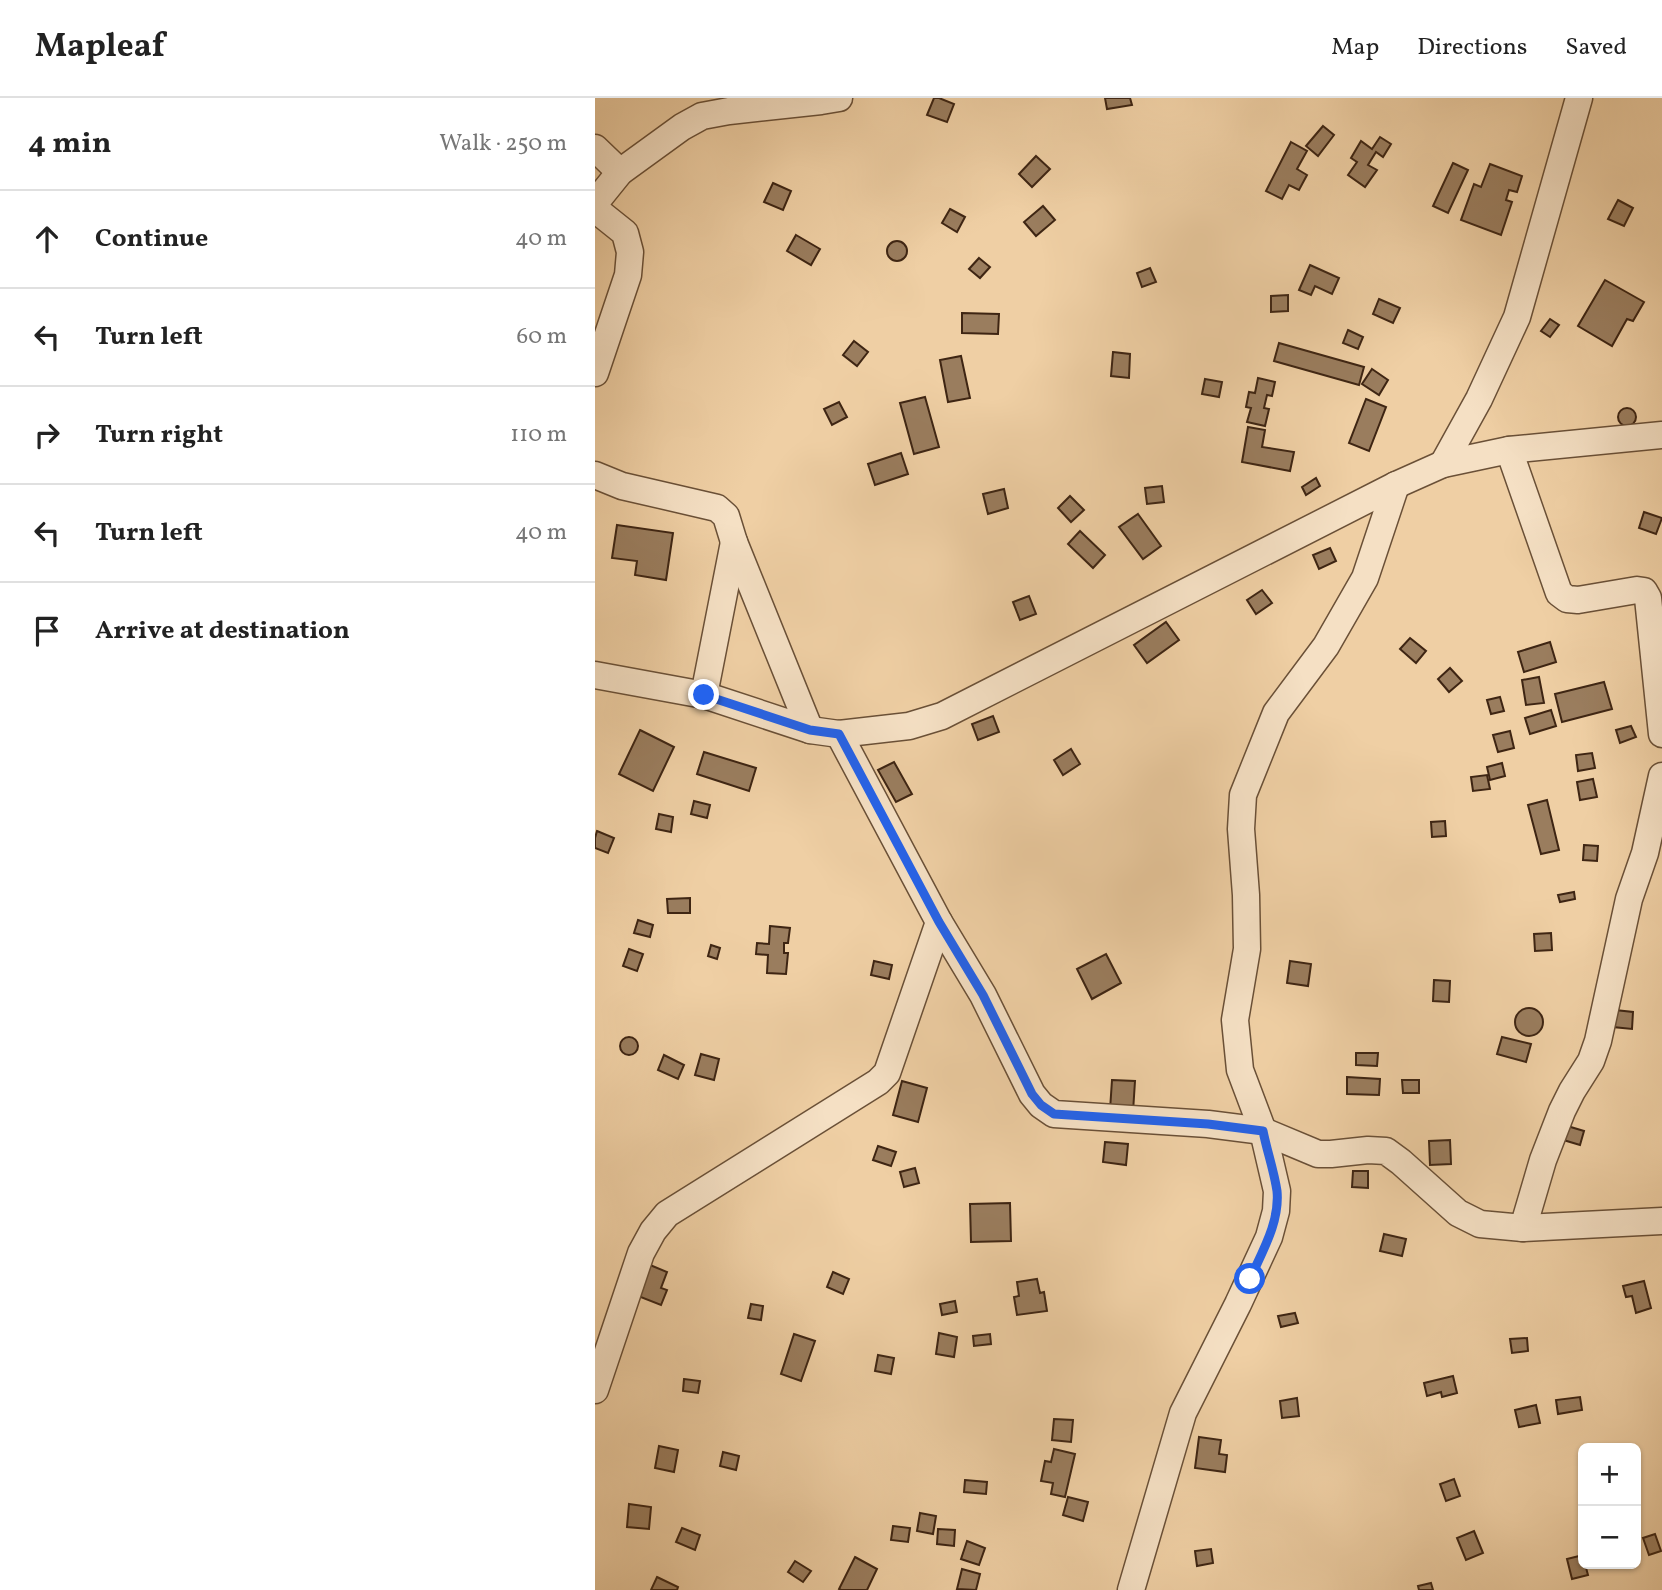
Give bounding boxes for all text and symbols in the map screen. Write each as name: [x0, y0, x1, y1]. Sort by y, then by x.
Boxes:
text: Mapleaf: [35, 25, 165, 71]
text: Map: [1331, 31, 1379, 65]
text: Directions: [1417, 31, 1527, 65]
text: Saved: [1565, 31, 1627, 65]
text: 4 min: [28, 123, 112, 165]
text: Walk · 250 m: [439, 128, 567, 160]
icon: ahead: [28, 220, 66, 258]
text: Continue: [95, 221, 208, 257]
text: 40 m: [515, 223, 567, 255]
icon: left: [28, 318, 66, 356]
text: Turn left: [95, 319, 203, 355]
text: 60 m: [517, 321, 567, 353]
icon: right: [28, 416, 66, 454]
text: Turn right: [95, 417, 223, 453]
text: 110 m: [510, 419, 567, 451]
icon: left: [28, 514, 66, 552]
text: Turn left: [95, 515, 203, 551]
text: 40 m: [515, 517, 567, 549]
icon: arrive: [28, 612, 66, 650]
text: Arrive at destination: [95, 613, 350, 649]
route end: [688, 679, 719, 710]
route start: [1234, 1263, 1265, 1294]
map controls: [1578, 1443, 1641, 1569]
button: +: [1578, 1443, 1641, 1506]
button: −: [1578, 1506, 1641, 1569]

